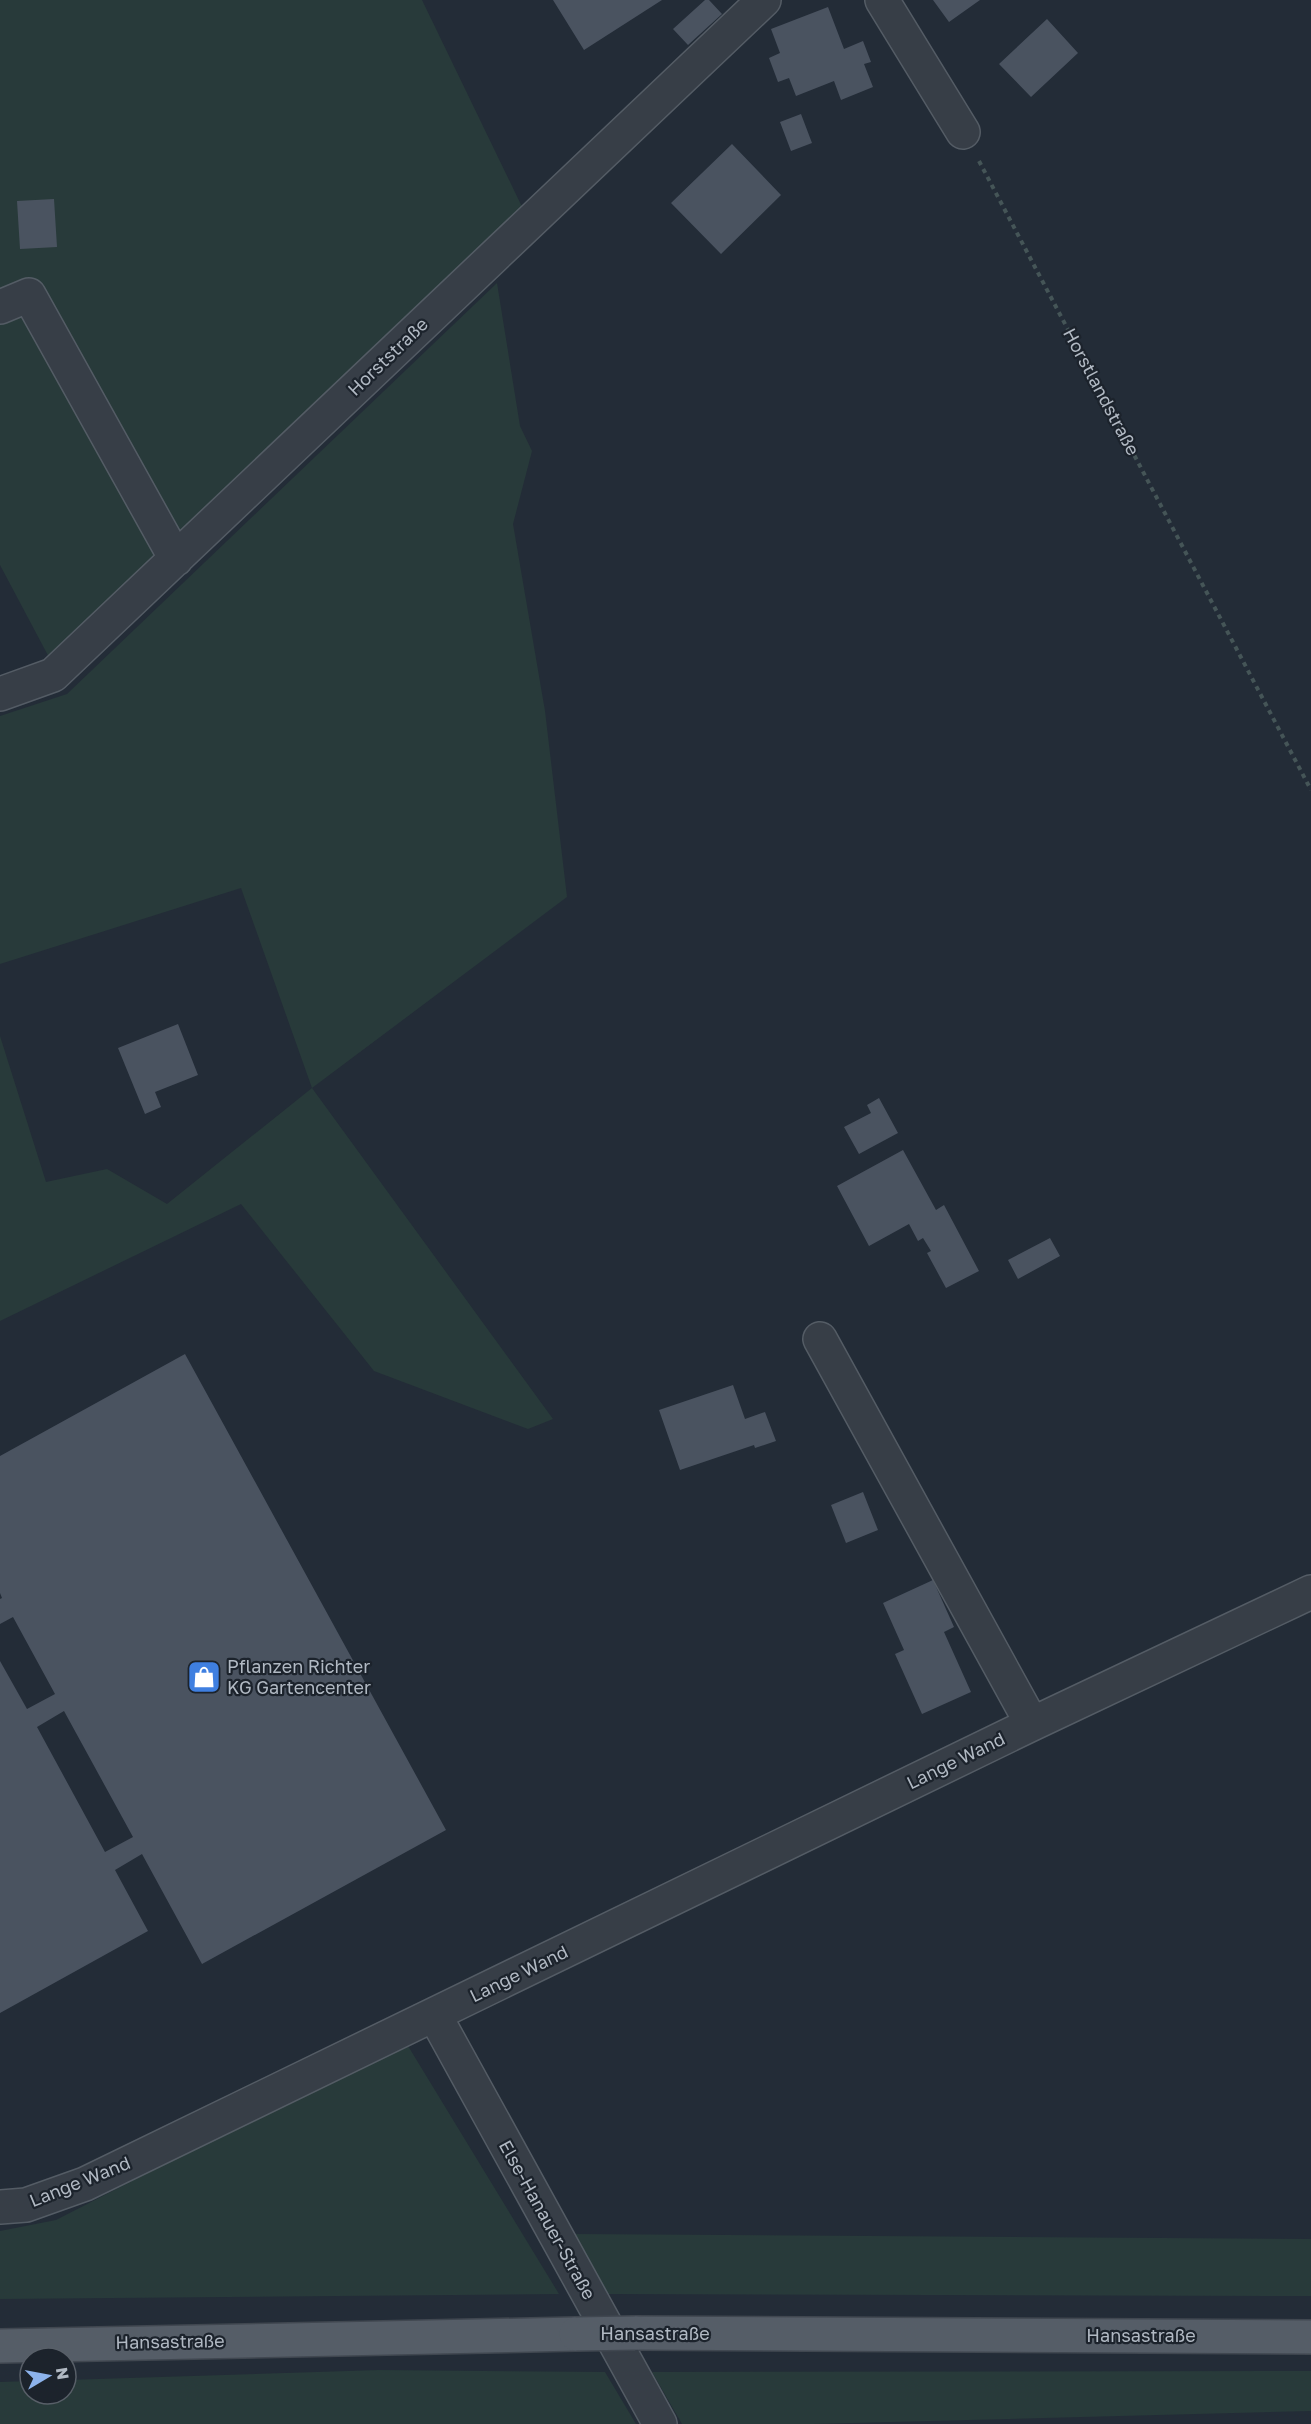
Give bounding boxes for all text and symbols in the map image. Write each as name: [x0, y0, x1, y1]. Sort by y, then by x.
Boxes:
street label: Horststraße: [343, 313, 432, 400]
street label: Horstlandstraße: [1059, 324, 1145, 459]
place label: Pflanzen Richter KG Gartencenter: [227, 1655, 371, 1698]
shop icon: Pflanzen Richter KG Gartencenter: [186, 1659, 222, 1695]
street label: Lange Wand: [903, 1727, 1008, 1793]
street label: Lange Wand: [466, 1940, 571, 2006]
street label: Else-Hanauer-Straße: [495, 2136, 601, 2303]
street label: Lange Wand: [26, 2151, 133, 2211]
street label: Hansastraße: [600, 2322, 710, 2344]
street label: Hansastraße: [1086, 2324, 1196, 2346]
street label: Hansastraße: [115, 2329, 225, 2353]
north arrow: [18, 2346, 78, 2406]
text: N: [52, 2366, 74, 2381]

